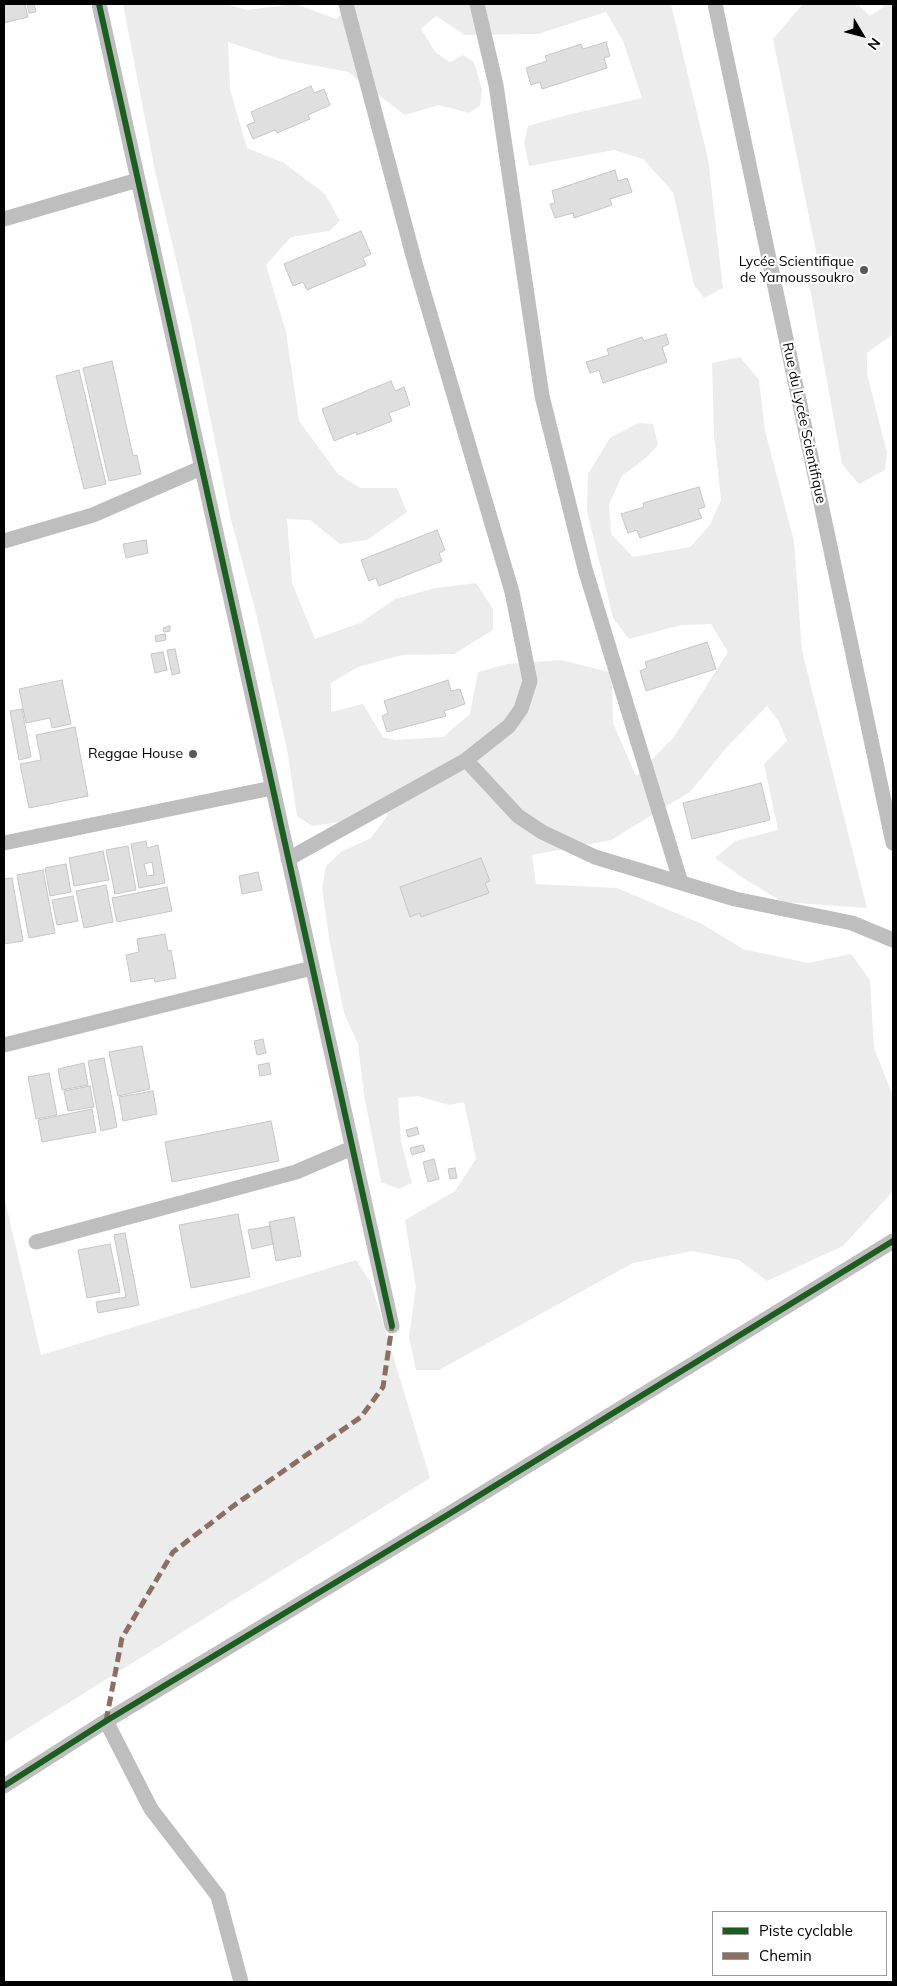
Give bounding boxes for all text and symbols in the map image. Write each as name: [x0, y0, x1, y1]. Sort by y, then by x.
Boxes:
north arrow: [837, 10, 887, 60]
text: N: [864, 34, 884, 54]
place label: Lycée Scientifique de Yamoussoukro: [739, 254, 854, 286]
marker: Lycée Scientifique de Yamoussoukro: [858, 264, 870, 276]
street label: Rue du Lycée Scientifique: [779, 341, 829, 505]
place label: Reggae House: [88, 746, 183, 762]
marker: Reggae House: [187, 748, 199, 760]
legend: [712, 1911, 887, 1976]
text: Piste cyclable: [759, 1921, 853, 1940]
text: Chemin: [759, 1946, 812, 1965]

